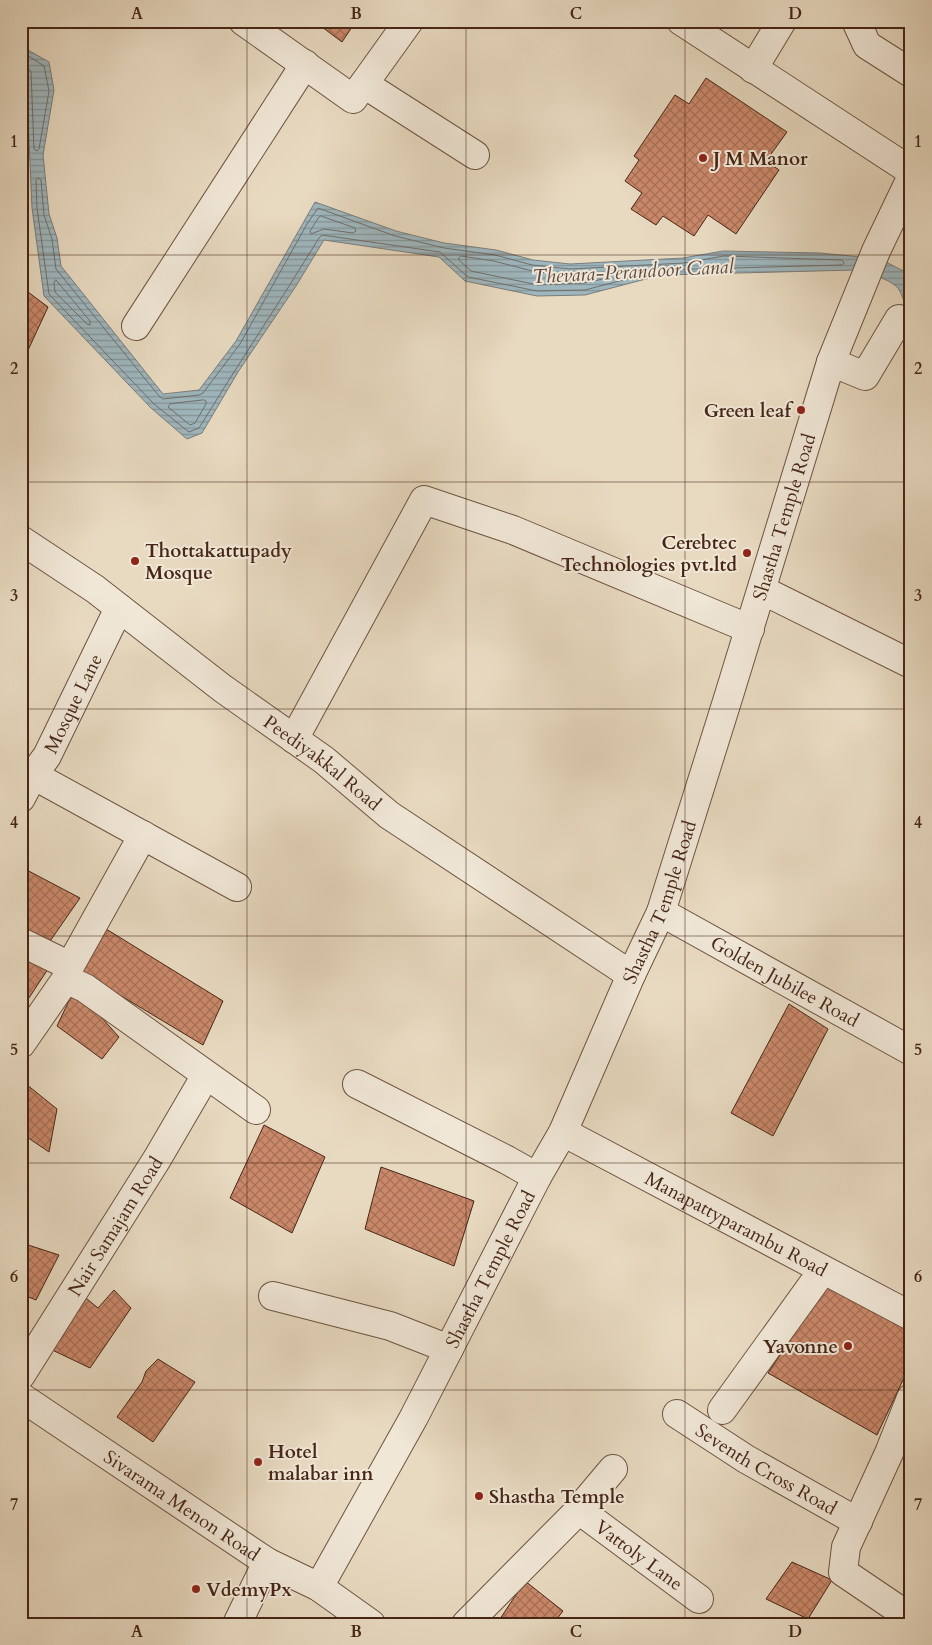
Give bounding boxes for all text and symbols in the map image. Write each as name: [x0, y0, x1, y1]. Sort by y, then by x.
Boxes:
text: A: [131, 3, 143, 25]
text: B: [350, 3, 362, 25]
text: C: [570, 3, 582, 25]
text: D: [788, 3, 802, 25]
text: 1: [10, 131, 18, 153]
text: 1: [914, 131, 922, 153]
place label: J M Manor: [710, 146, 808, 172]
marker: J M Manor: [697, 152, 709, 164]
water label: Thevara-Perandoor Canal: [531, 253, 735, 290]
text: 2: [10, 358, 18, 380]
text: 2: [914, 358, 922, 380]
place label: Green leaf: [704, 398, 794, 424]
marker: Green leaf: [795, 404, 807, 416]
street label: Shastha Temple Road: [747, 430, 822, 604]
place label: Cerebtec Technologies pvt.ltd: [561, 530, 737, 578]
place label: Thottakattupady Mosque: [145, 538, 292, 586]
marker: Cerebtec Technologies pvt.ltd: [741, 547, 753, 559]
marker: Thottakattupady Mosque: [129, 555, 141, 567]
text: 3: [10, 585, 18, 607]
text: 3: [914, 585, 922, 607]
street label: Mosque Lane: [38, 650, 109, 758]
street label: Peediyakkal Road: [258, 709, 386, 817]
text: 4: [10, 812, 18, 834]
text: 4: [914, 812, 922, 834]
street label: Shastha Temple Road: [617, 817, 703, 988]
street label: Golden Jubilee Road: [706, 930, 864, 1034]
text: 5: [10, 1039, 18, 1061]
text: 5: [914, 1039, 922, 1061]
street label: Nair Samajam Road: [62, 1152, 169, 1301]
street label: Manapattyparambu Road: [640, 1166, 831, 1283]
street label: Shastha Temple Road: [440, 1186, 542, 1353]
text: 6: [10, 1266, 18, 1288]
text: 6: [914, 1266, 922, 1288]
place label: Yavonne: [763, 1334, 838, 1360]
marker: Yavonne: [842, 1340, 854, 1352]
street label: Seventh Cross Road: [690, 1418, 841, 1522]
place label: Hotel malabar inn: [268, 1439, 374, 1487]
street label: Sivarama Menon Road: [98, 1444, 265, 1568]
marker: Hotel malabar inn: [252, 1456, 264, 1468]
place label: Shastha Temple: [489, 1484, 625, 1510]
marker: Shastha Temple: [473, 1490, 485, 1502]
text: 7: [10, 1494, 18, 1516]
text: 7: [914, 1494, 922, 1516]
street label: Vattoly Lane: [589, 1514, 688, 1597]
place label: VdemyPx: [206, 1577, 292, 1603]
marker: VdemyPx: [190, 1583, 202, 1595]
text: A: [131, 1621, 143, 1643]
text: B: [350, 1621, 362, 1643]
text: C: [570, 1621, 582, 1643]
text: D: [788, 1621, 802, 1643]

